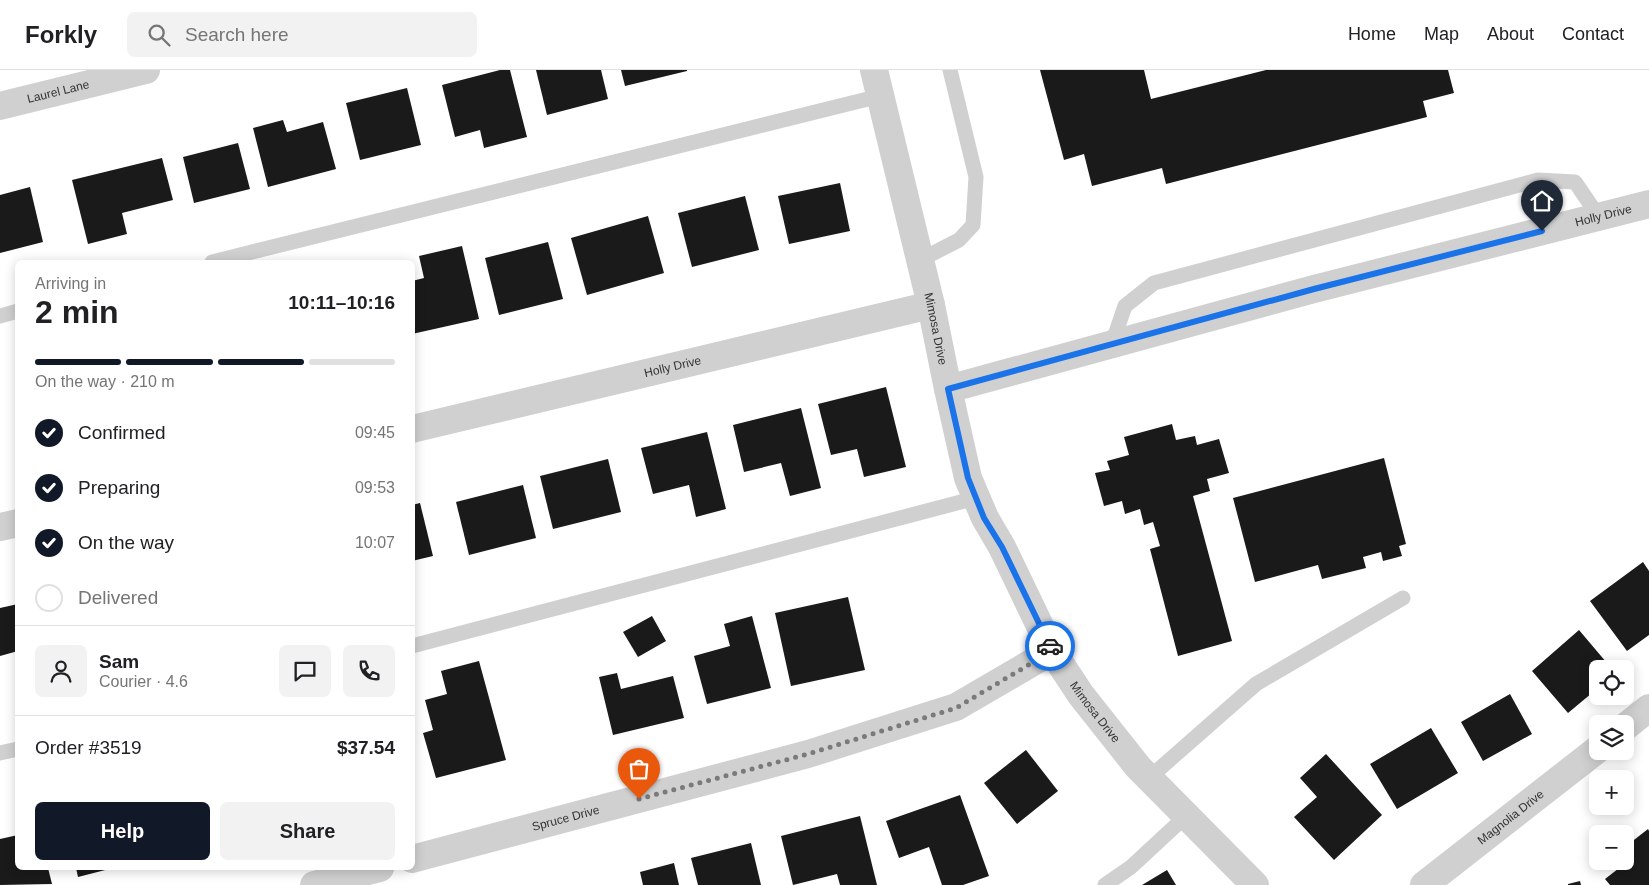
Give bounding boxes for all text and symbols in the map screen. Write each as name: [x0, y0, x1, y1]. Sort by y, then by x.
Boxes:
search box: [127, 12, 477, 57]
text: Forkly: [25, 21, 97, 48]
icon: search: [145, 21, 173, 49]
text: Search here: [185, 24, 289, 45]
text: Home: [1348, 24, 1396, 44]
text: Map: [1424, 24, 1459, 44]
text: About: [1487, 24, 1534, 44]
text: Contact: [1562, 24, 1624, 44]
street label: Laurel Lane: [26, 77, 91, 106]
pin: [1521, 180, 1563, 231]
icon: home: [1528, 187, 1556, 215]
street label: Holly Drive: [1574, 202, 1634, 229]
text: Arriving in: [35, 275, 106, 292]
street label: Mimosa Drive: [921, 291, 950, 366]
text: 10:11–10:16: [288, 292, 395, 313]
text: 2 min: [35, 294, 119, 330]
street label: Holly Drive: [643, 353, 703, 380]
text: On the way · 210 m: [35, 373, 175, 390]
icon: check: [35, 419, 63, 447]
text: Confirmed: [78, 422, 166, 443]
text: 09:45: [355, 424, 395, 441]
icon: check: [35, 474, 63, 502]
text: Preparing: [78, 477, 160, 498]
text: 09:53: [355, 479, 395, 496]
icon: check: [35, 529, 63, 557]
text: On the way: [78, 532, 174, 553]
text: 10:07: [355, 534, 395, 551]
text: Delivered: [78, 587, 158, 608]
courier: [1025, 621, 1075, 671]
icon: car: [1036, 632, 1064, 660]
button: person: [35, 645, 87, 697]
button: chat: [279, 645, 331, 697]
button: phone: [343, 645, 395, 697]
text: Sam: [99, 651, 139, 672]
map controls: [1589, 660, 1634, 870]
button: locate: [1589, 660, 1634, 705]
text: Courier · 4.6: [99, 673, 188, 690]
street label: Mimosa Drive: [1067, 679, 1123, 746]
button: layers: [1589, 715, 1634, 760]
text: Order #3519: [35, 737, 142, 758]
text: $37.54: [337, 737, 395, 758]
pin: [618, 748, 660, 799]
icon: bag: [625, 755, 653, 783]
button: +: [1589, 770, 1634, 815]
street label: Magnolia Drive: [1475, 787, 1547, 847]
button: Help: [35, 802, 210, 860]
button: Share: [220, 802, 395, 860]
street label: Spruce Drive: [530, 803, 601, 834]
button: −: [1589, 825, 1634, 870]

